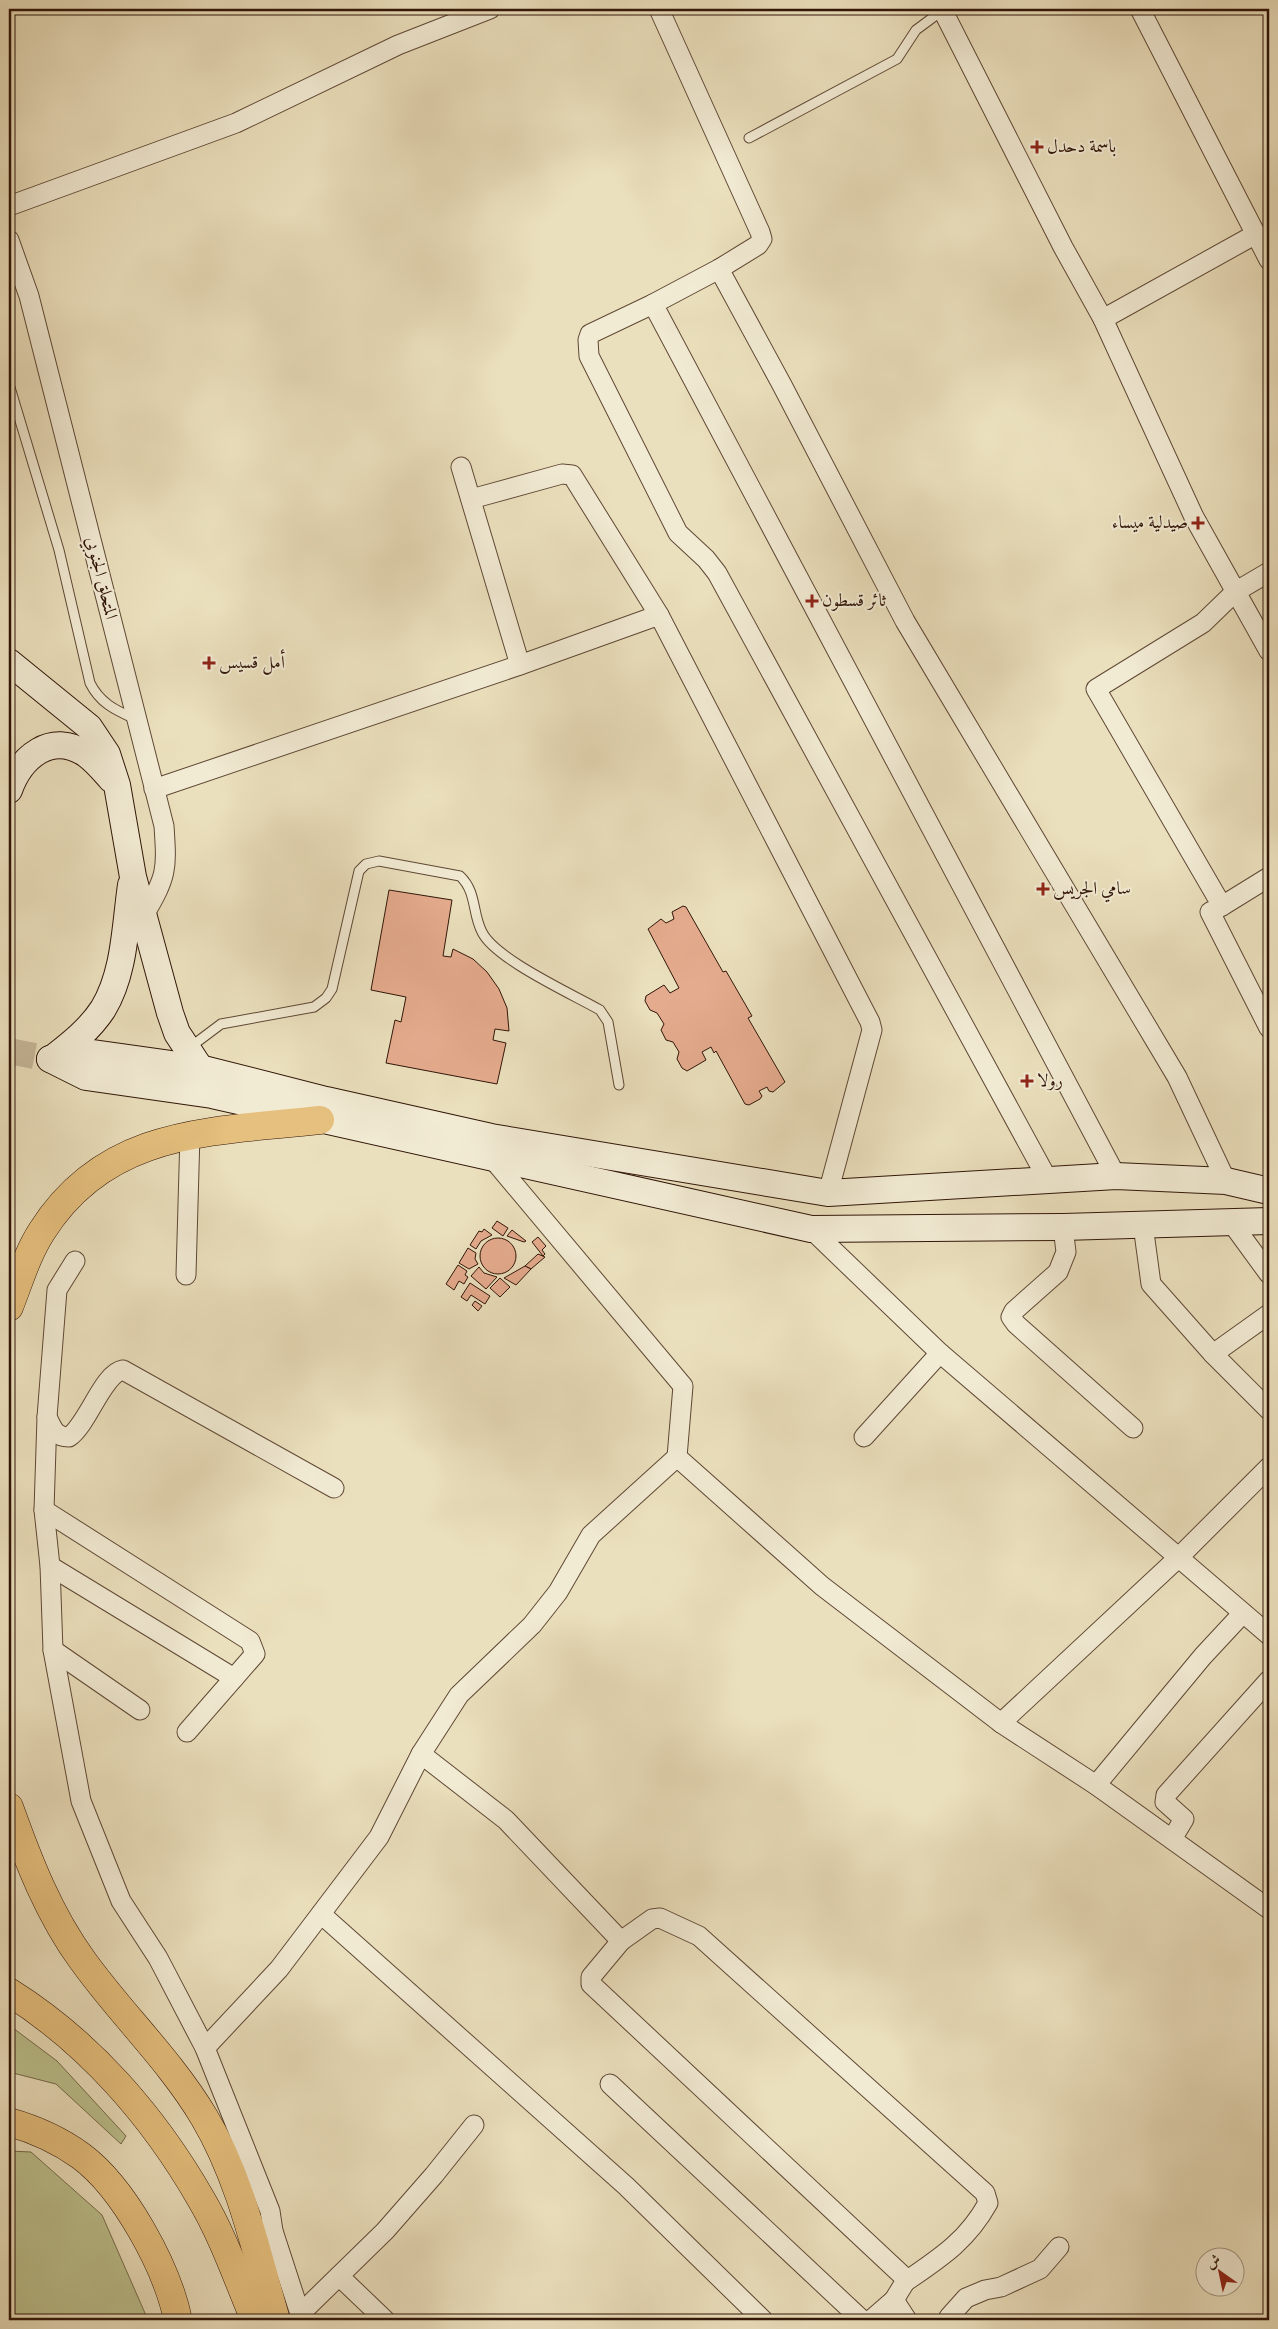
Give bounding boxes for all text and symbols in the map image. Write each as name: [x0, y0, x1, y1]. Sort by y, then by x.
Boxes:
place label: باسمة دحدل: [1047, 136, 1116, 158]
marker: باسمة دحدل: [1031, 141, 1043, 153]
place label: صيدلية ميساء: [1112, 512, 1188, 534]
marker: صيدلية ميساء: [1192, 517, 1204, 529]
street label: المتحلق الجنوبي: [77, 534, 122, 623]
place label: ثائر قسطون: [822, 590, 887, 612]
marker: ثائر قسطون: [806, 595, 818, 607]
place label: أمل قسيس: [219, 649, 286, 675]
marker: أمل قسيس: [203, 657, 215, 669]
place label: سامي الجريس: [1053, 878, 1131, 903]
marker: سامي الجريس: [1037, 883, 1049, 895]
place label: رولا: [1037, 1070, 1063, 1092]
marker: رولا: [1021, 1075, 1033, 1087]
north arrow: [1196, 2246, 1246, 2296]
text: ش: [1203, 2251, 1224, 2273]

